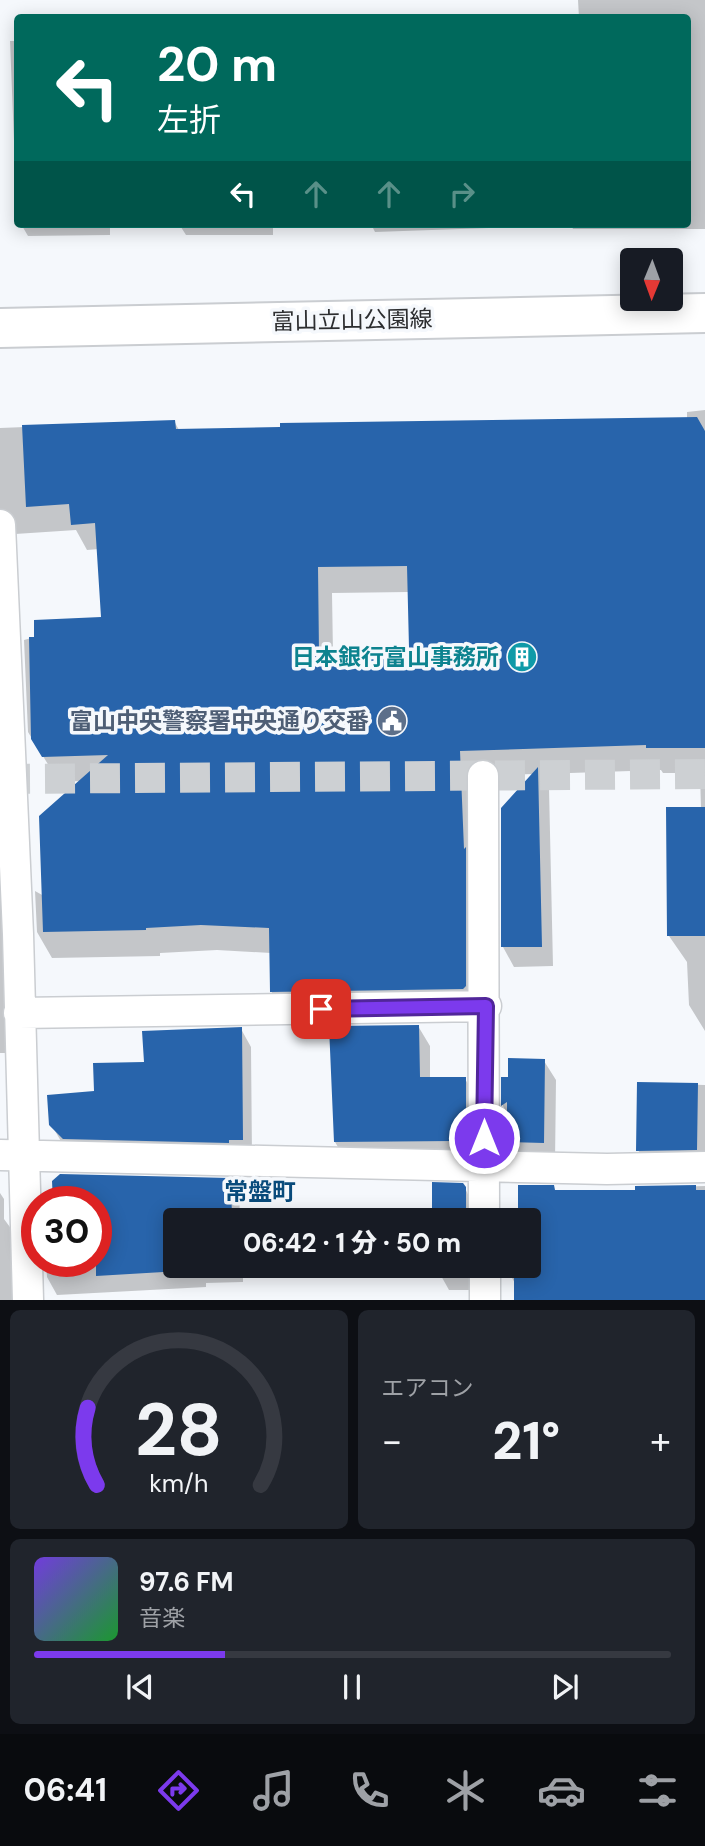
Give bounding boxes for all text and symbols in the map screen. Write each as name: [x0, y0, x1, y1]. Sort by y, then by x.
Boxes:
text: 20 m: [157, 32, 277, 96]
icon: left: [42, 42, 133, 133]
text: 左折: [157, 99, 221, 141]
icon: left: [224, 175, 262, 213]
icon: ahead: [297, 175, 335, 213]
icon: ahead: [370, 175, 408, 213]
icon: right: [443, 175, 481, 213]
north arrow: [620, 248, 682, 312]
map controls: [620, 248, 683, 311]
street label: 富山立山公園線: [271, 304, 433, 336]
building icon: 日本銀行富山事務所: [505, 640, 539, 674]
place label: 日本銀行富山事務所: [292, 642, 499, 672]
public building icon: 富山中央警察署中央通り交番: [375, 704, 409, 738]
place label: 富山中央警察署中央通り交番: [70, 706, 369, 736]
pin: [291, 979, 351, 1039]
icon: arrive: [302, 990, 340, 1028]
position arrow: [447, 1101, 521, 1175]
district label: 常盤町: [224, 1176, 296, 1207]
speed limit sign: 30: [21, 1186, 112, 1277]
text: 06:42 · 1 分 · 50 m: [243, 1226, 461, 1260]
text: エアコン: [382, 1373, 474, 1403]
text: 28: [135, 1384, 223, 1479]
text: 21°: [492, 1407, 560, 1475]
text: −: [382, 1416, 402, 1466]
text: +: [650, 1416, 671, 1466]
text: km/h: [149, 1467, 208, 1500]
text: 97.6 FM: [139, 1565, 234, 1599]
text: 音楽: [139, 1603, 185, 1633]
icon: previous: [121, 1668, 159, 1706]
icon: pause: [333, 1668, 371, 1706]
icon: next: [546, 1668, 584, 1706]
icon: directions: [154, 1766, 203, 1815]
icon: music: [249, 1766, 298, 1815]
icon: phone: [345, 1766, 394, 1815]
icon: climate: [441, 1766, 490, 1815]
icon: car: [537, 1766, 586, 1815]
icon: filters: [633, 1766, 682, 1815]
text: 06:41: [23, 1769, 107, 1811]

